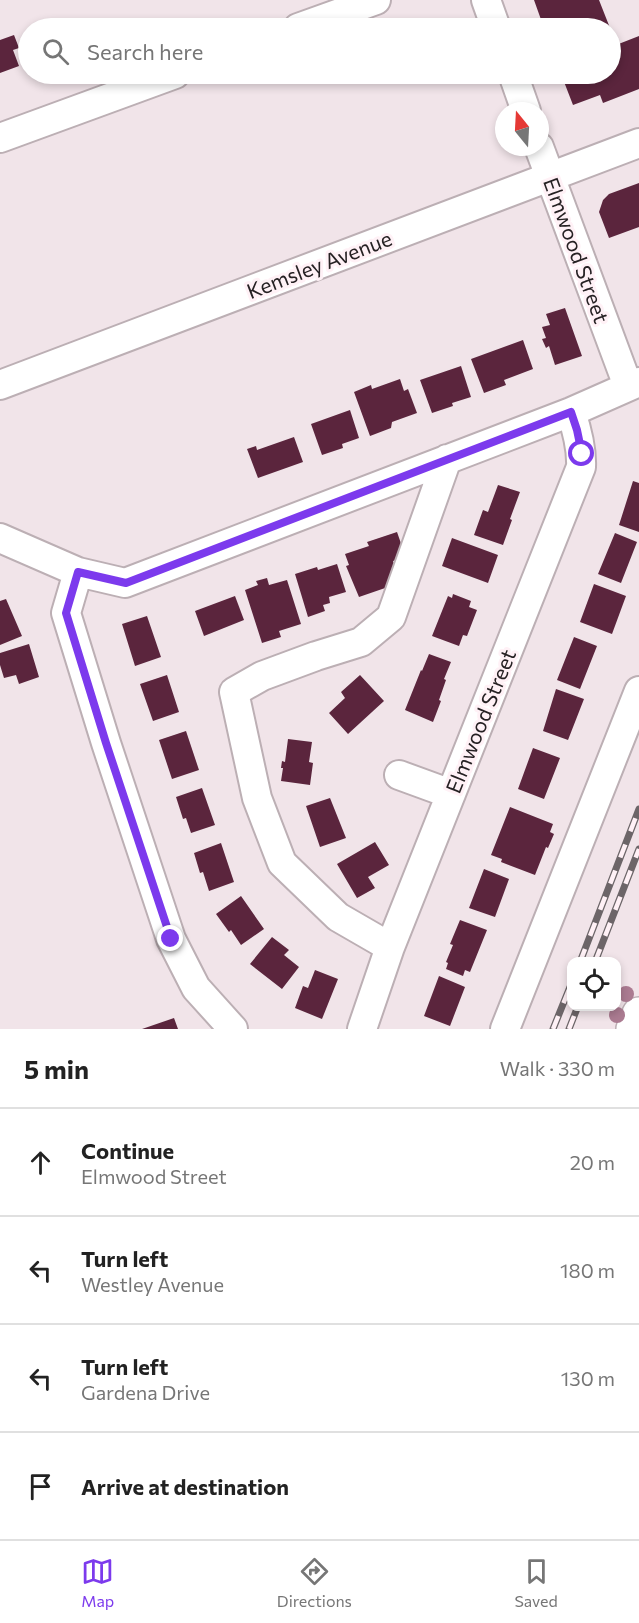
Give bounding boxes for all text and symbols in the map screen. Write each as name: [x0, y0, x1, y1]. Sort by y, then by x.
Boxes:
search box: [18, 18, 621, 84]
icon: search: [39, 35, 72, 68]
text: Search here: [87, 38, 203, 65]
north arrow: [495, 102, 549, 156]
street label: Elmwood Street: [539, 174, 615, 326]
street label: Kemsley Avenue: [243, 225, 395, 303]
route start: [568, 440, 594, 466]
street label: Elmwood Street: [440, 645, 520, 797]
route end: [157, 925, 183, 951]
map controls: [567, 957, 621, 1011]
button: locate: [567, 957, 621, 1011]
text: 5 min: [24, 1053, 89, 1084]
text: Walk · 330 m: [500, 1056, 615, 1080]
text: Continue: [81, 1137, 174, 1164]
icon: ahead: [24, 1146, 57, 1179]
text: 20 m: [570, 1150, 615, 1174]
text: Elmwood Street: [81, 1164, 227, 1188]
text: Turn left: [81, 1245, 168, 1272]
icon: left: [24, 1254, 57, 1287]
text: 180 m: [560, 1258, 615, 1282]
text: Westley Avenue: [81, 1272, 224, 1296]
text: Turn left: [81, 1353, 168, 1380]
icon: left: [24, 1362, 57, 1395]
text: 130 m: [561, 1366, 615, 1390]
text: Gardena Drive: [81, 1380, 210, 1404]
icon: arrive: [24, 1470, 57, 1503]
text: Arrive at destination: [81, 1473, 289, 1500]
tab: Map: [81, 1555, 114, 1610]
tab: Directions: [277, 1555, 352, 1610]
tab: Saved: [514, 1555, 558, 1610]

